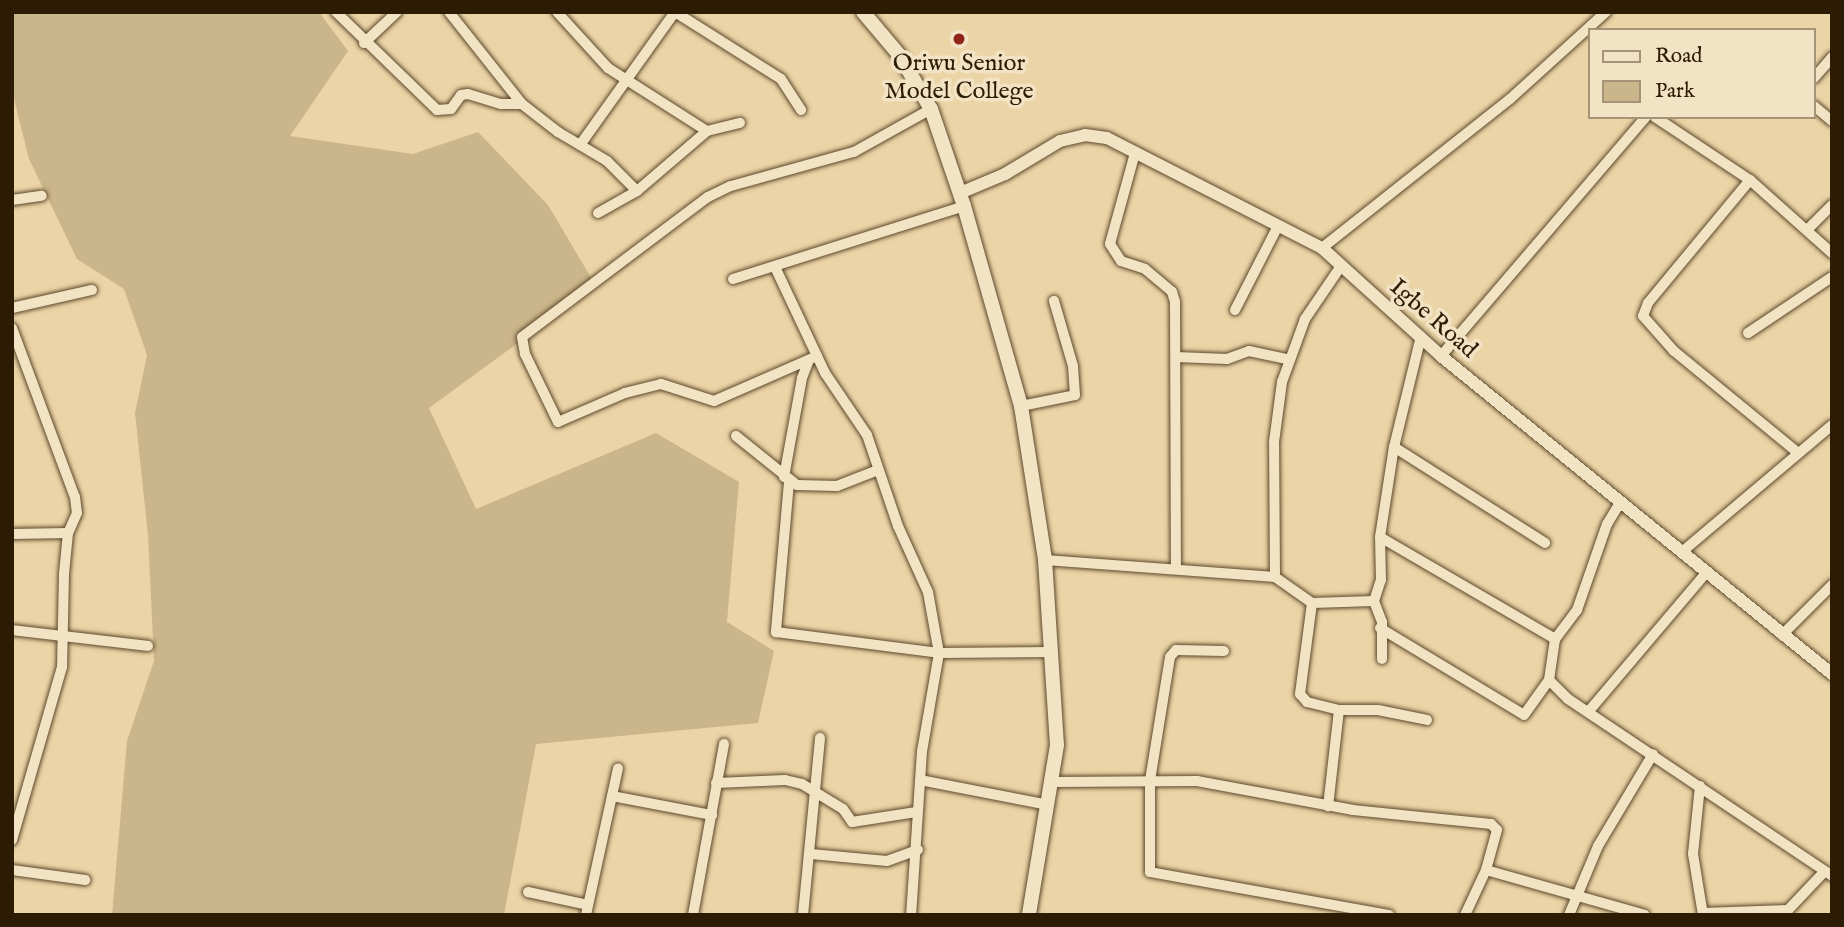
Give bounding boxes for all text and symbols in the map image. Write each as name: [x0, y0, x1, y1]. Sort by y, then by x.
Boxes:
legend: [1588, 28, 1816, 119]
marker: Oriwu Senior Model College: [951, 31, 967, 47]
text: Road: [1655, 43, 1702, 70]
place label: Oriwu Senior Model College: [885, 50, 1033, 106]
text: Park: [1655, 78, 1695, 105]
street label: Igbe Road: [1383, 273, 1483, 365]

